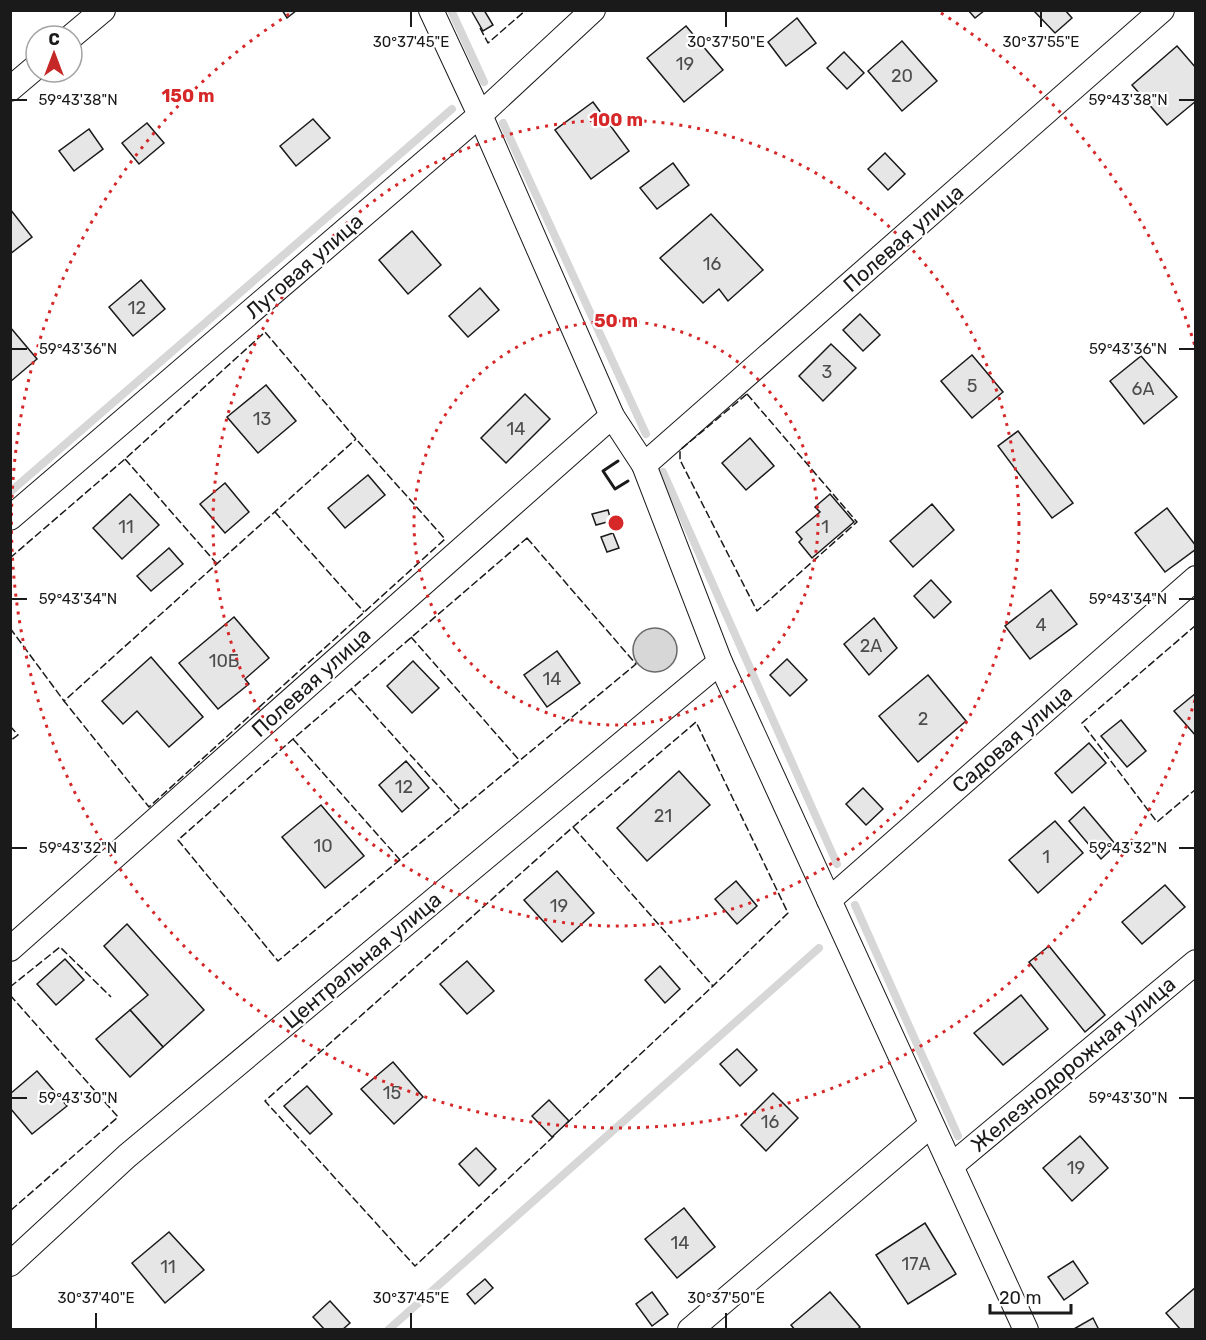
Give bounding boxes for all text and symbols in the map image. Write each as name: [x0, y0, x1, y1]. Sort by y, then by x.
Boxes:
north arrow: [24, 24, 84, 84]
text: С: [48, 30, 60, 49]
text: 30°37'45"E: [373, 33, 449, 51]
text: 30°37'50"E: [687, 33, 765, 51]
text: 30°37'55"E: [1003, 33, 1079, 51]
house number: 19: [676, 53, 694, 75]
house number: 20: [891, 65, 913, 87]
text: 150 m: [161, 85, 215, 107]
text: 59°43'38"N: [38, 91, 118, 109]
text: 59°43'38"N: [1088, 91, 1168, 109]
text: 100 m: [589, 109, 643, 131]
street label: Полевая улица: [838, 179, 968, 297]
street label: Луговая улица: [240, 208, 368, 324]
house number: 16: [703, 253, 721, 275]
house number: 12: [128, 297, 146, 319]
text: 50 m: [594, 310, 638, 332]
text: 59°43'36"N: [39, 340, 117, 358]
text: 59°43'36"N: [1089, 340, 1167, 358]
house number: 3: [822, 361, 832, 383]
house number: 5: [967, 375, 977, 397]
house number: 6А: [1132, 378, 1154, 400]
house number: 13: [253, 408, 271, 430]
house number: 14: [507, 418, 525, 440]
centre of rings: [606, 513, 626, 533]
house number: 11: [118, 516, 134, 538]
house number: 1: [821, 516, 829, 538]
text: 59°43'34"N: [39, 590, 117, 608]
text: 59°43'34"N: [1089, 590, 1167, 608]
house number: 4: [1035, 614, 1047, 636]
street label: Полевая улица: [246, 622, 376, 742]
house number: 2А: [860, 635, 882, 657]
house number: 10Б: [209, 650, 239, 672]
house number: 14: [543, 668, 561, 690]
street label: Садовая улица: [947, 680, 1077, 798]
house number: 2: [918, 708, 928, 730]
house number: 12: [395, 776, 413, 798]
house number: 21: [654, 805, 672, 827]
house number: 10: [313, 835, 333, 857]
text: 59°43'32"N: [39, 839, 117, 857]
text: 59°43'32"N: [1089, 839, 1167, 857]
house number: 1: [1042, 846, 1050, 868]
street label: Центральная улица: [278, 887, 446, 1033]
house number: 19: [550, 895, 568, 917]
street label: Железнодорожная улица: [966, 971, 1180, 1157]
house number: 15: [383, 1082, 401, 1104]
text: 59°43'30"N: [38, 1089, 118, 1107]
text: 59°43'30"N: [1088, 1089, 1168, 1107]
house number: 16: [761, 1111, 779, 1133]
house number: 19: [1067, 1157, 1085, 1179]
house number: 14: [671, 1232, 689, 1254]
house number: 17А: [902, 1253, 931, 1275]
house number: 11: [160, 1256, 176, 1278]
scale bar: [990, 1277, 1071, 1315]
text: 20 m: [999, 1287, 1041, 1309]
text: 30°37'40"E: [57, 1289, 135, 1307]
text: 30°37'45"E: [373, 1289, 449, 1307]
text: 30°37'50"E: [687, 1289, 765, 1307]

